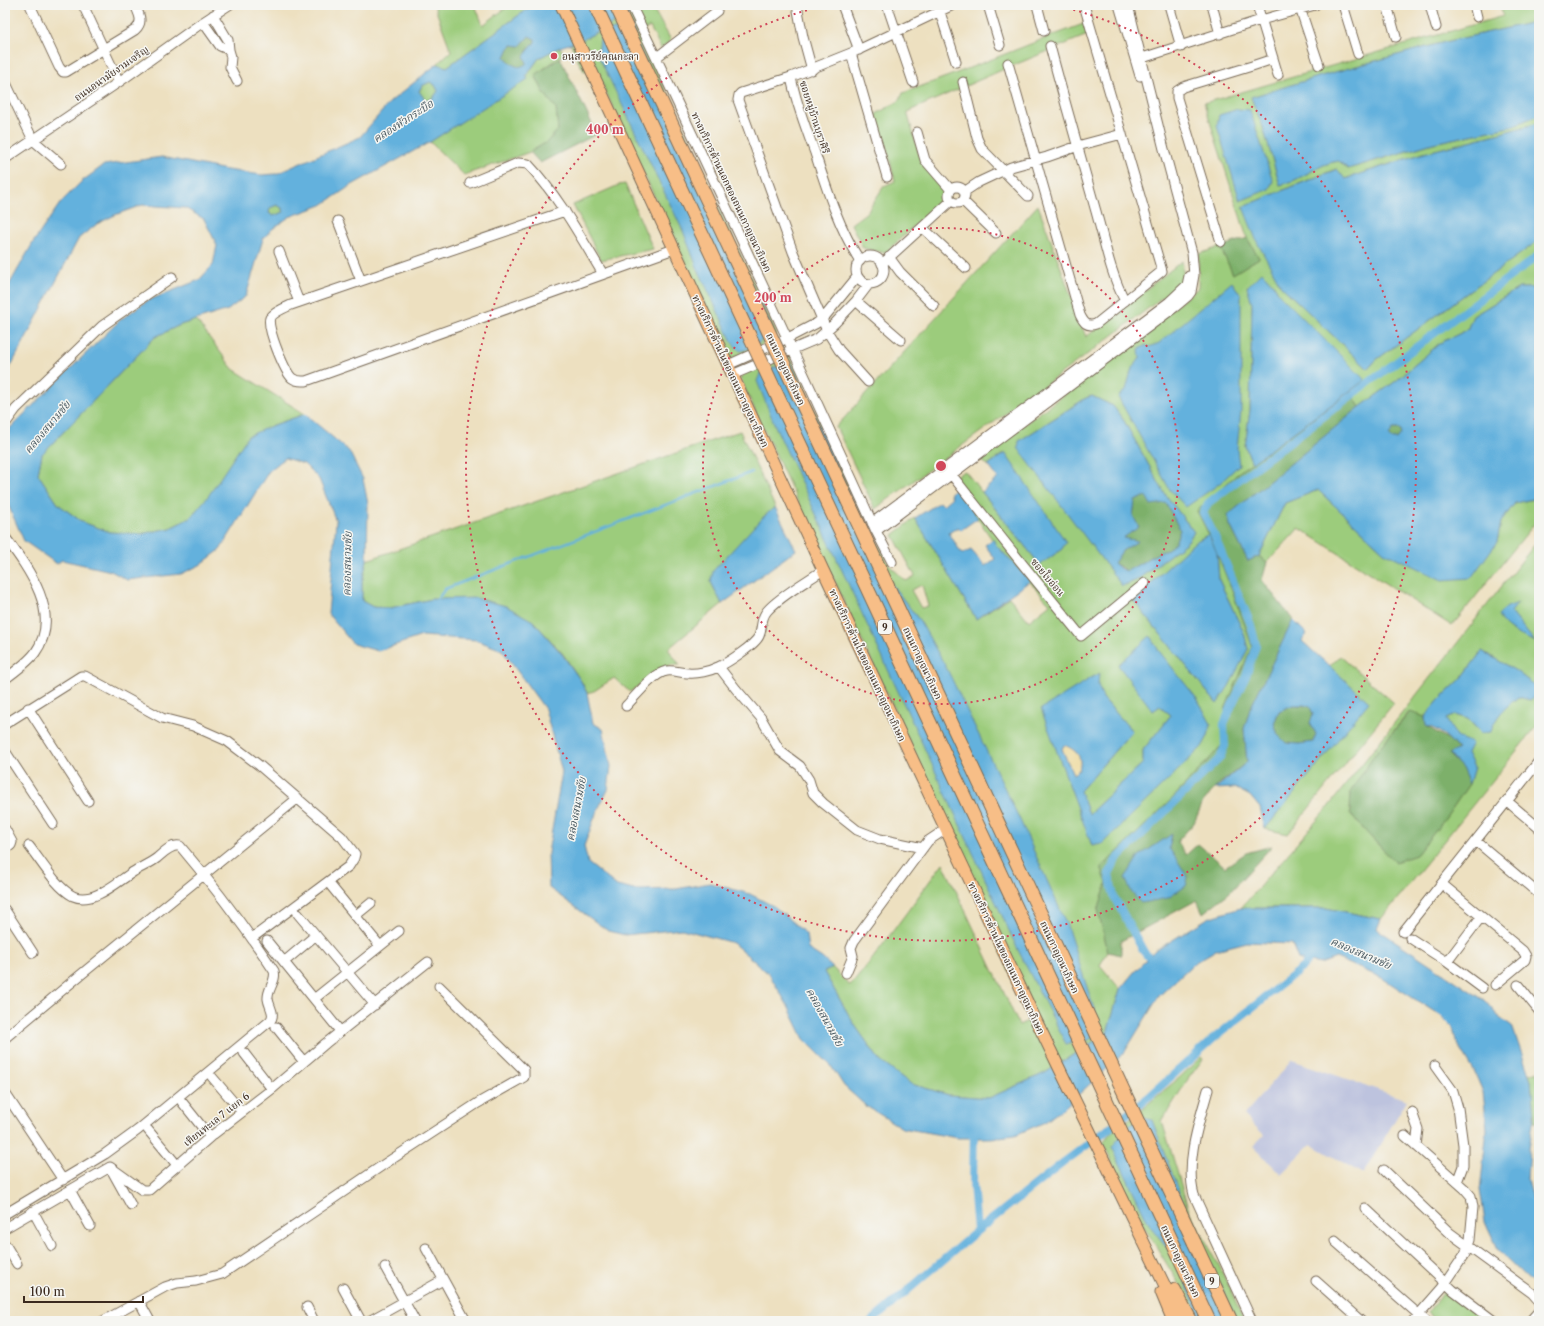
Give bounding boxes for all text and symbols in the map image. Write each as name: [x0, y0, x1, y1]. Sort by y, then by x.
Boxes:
street label: ถนนอนามัยงามเจริญ: [71, 43, 151, 104]
place label: อนุสาวรีย์คุณกะลา: [562, 50, 639, 64]
marker: อนุสาวรีย์คุณกะลา: [549, 51, 559, 61]
street label: ซอยหมู่บ้านบุราศิริ: [796, 79, 833, 156]
water label: คลองหัวกระบือ: [370, 96, 436, 146]
street label: ทางบริการด้านนอกของถนนกาญจนาภิเษก: [689, 110, 774, 274]
text: 400 m: [586, 122, 624, 137]
text: 200 m: [754, 290, 792, 305]
street label: ทางบริการด้านในของถนนกาญจนาภิเษก: [689, 292, 773, 450]
street label: ถนนกาญจนาภิเษก: [763, 331, 808, 408]
water label: คลองสนามชัย: [21, 397, 74, 456]
centre of rings: [934, 459, 948, 473]
water label: คลองสนามชัย: [339, 530, 355, 596]
street label: ซอยใบอ่อน: [1028, 555, 1068, 599]
street label: ทางบริการด้านในของถนนกาญจนาภิเษก: [826, 586, 910, 744]
road number: 9: [878, 620, 892, 634]
street label: ถนนกาญจนาภิเษก: [900, 625, 945, 702]
water label: คลองสนามชัย: [563, 775, 589, 842]
street label: ทางบริการด้านในของถนนกาญจนาภิเษก: [965, 879, 1049, 1037]
street label: ถนนกาญจนาภิเษก: [1037, 919, 1082, 996]
water label: คลองสนามชัย: [1329, 934, 1395, 973]
water label: คลองสนามชัย: [803, 985, 847, 1050]
street label: เทียนทะเล 7 แยก 6: [181, 1089, 252, 1149]
street label: ถนนกาญจนาภิเษก: [1158, 1223, 1203, 1300]
road number: 9: [1205, 1274, 1219, 1288]
scale bar: [24, 1278, 143, 1304]
text: 100 m: [30, 1284, 65, 1299]

